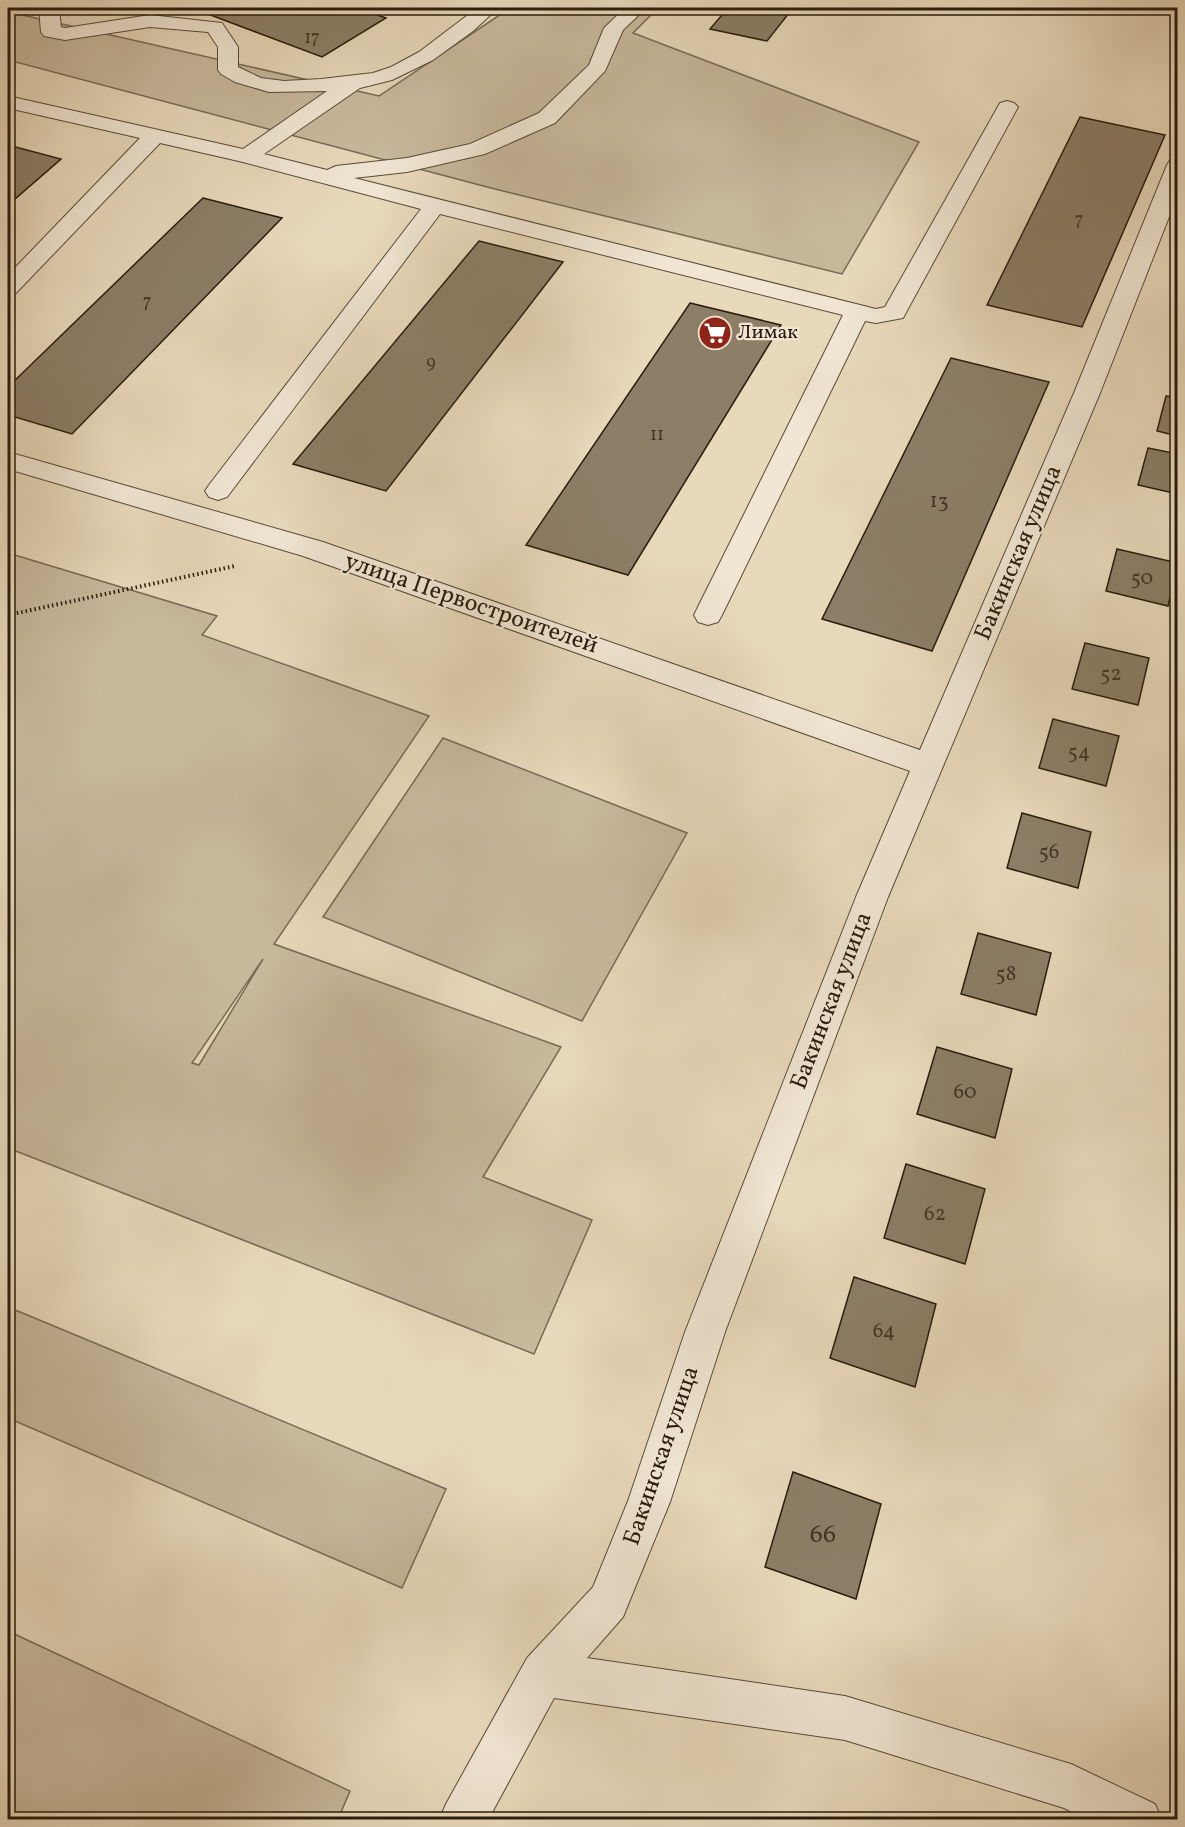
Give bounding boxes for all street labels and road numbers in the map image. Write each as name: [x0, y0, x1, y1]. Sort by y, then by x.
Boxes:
street label: Бакинская улица: [967, 460, 1071, 646]
street label: улица Первостроителей: [340, 545, 602, 663]
street label: Бакинская улица: [783, 907, 881, 1095]
street label: Бакинская улица: [615, 1362, 709, 1550]

